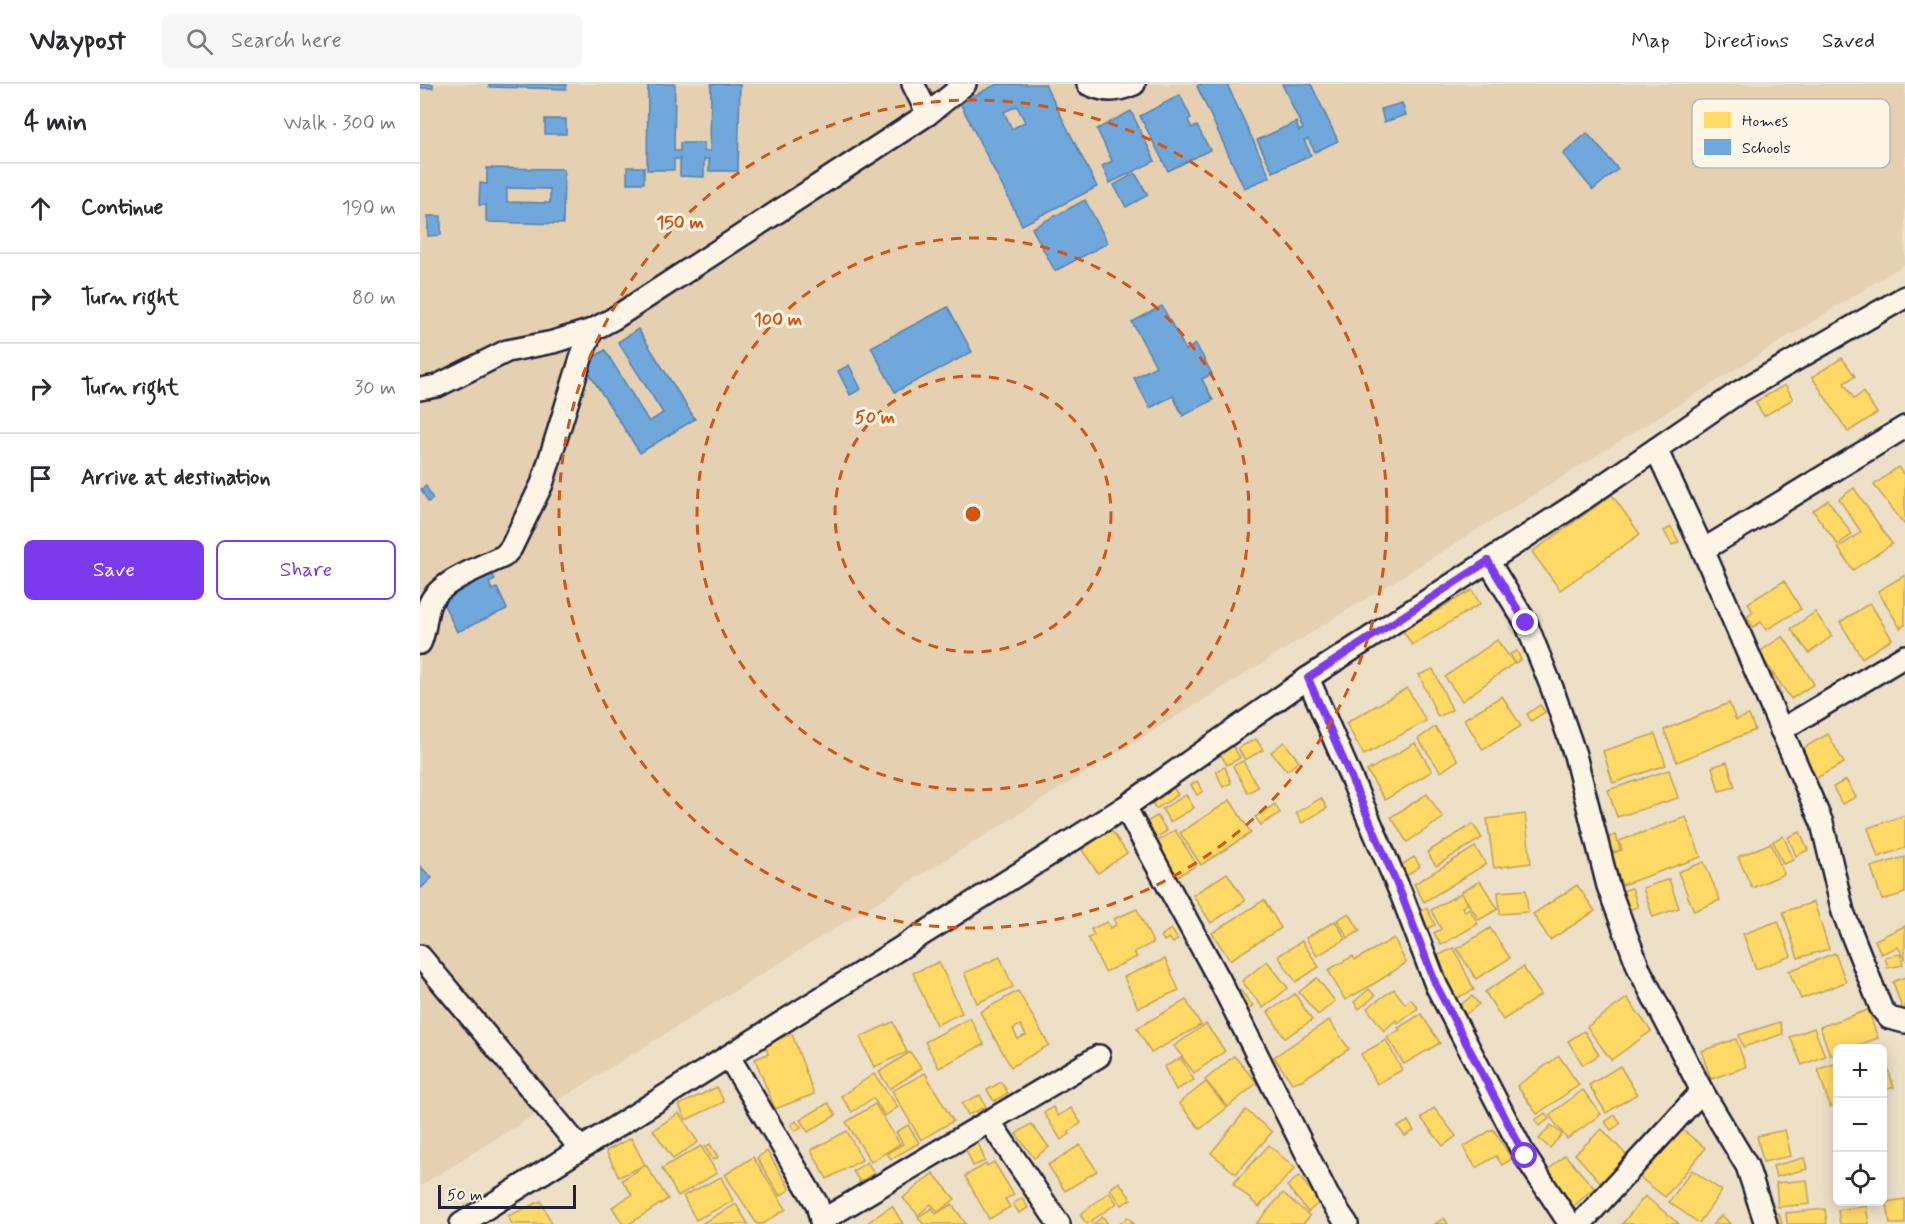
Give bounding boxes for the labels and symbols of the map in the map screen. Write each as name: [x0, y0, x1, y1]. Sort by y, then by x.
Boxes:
legend: [1692, 99, 1890, 168]
text: Homes: [1742, 111, 1788, 132]
text: Schools: [1742, 138, 1791, 159]
text: 150 m: [656, 211, 704, 235]
text: 100 m: [754, 308, 802, 332]
text: 50 m: [855, 406, 895, 430]
centre of rings: [963, 504, 983, 524]
route end: [1512, 609, 1538, 635]
route start: [1511, 1142, 1537, 1168]
scale bar: [438, 1182, 576, 1210]

